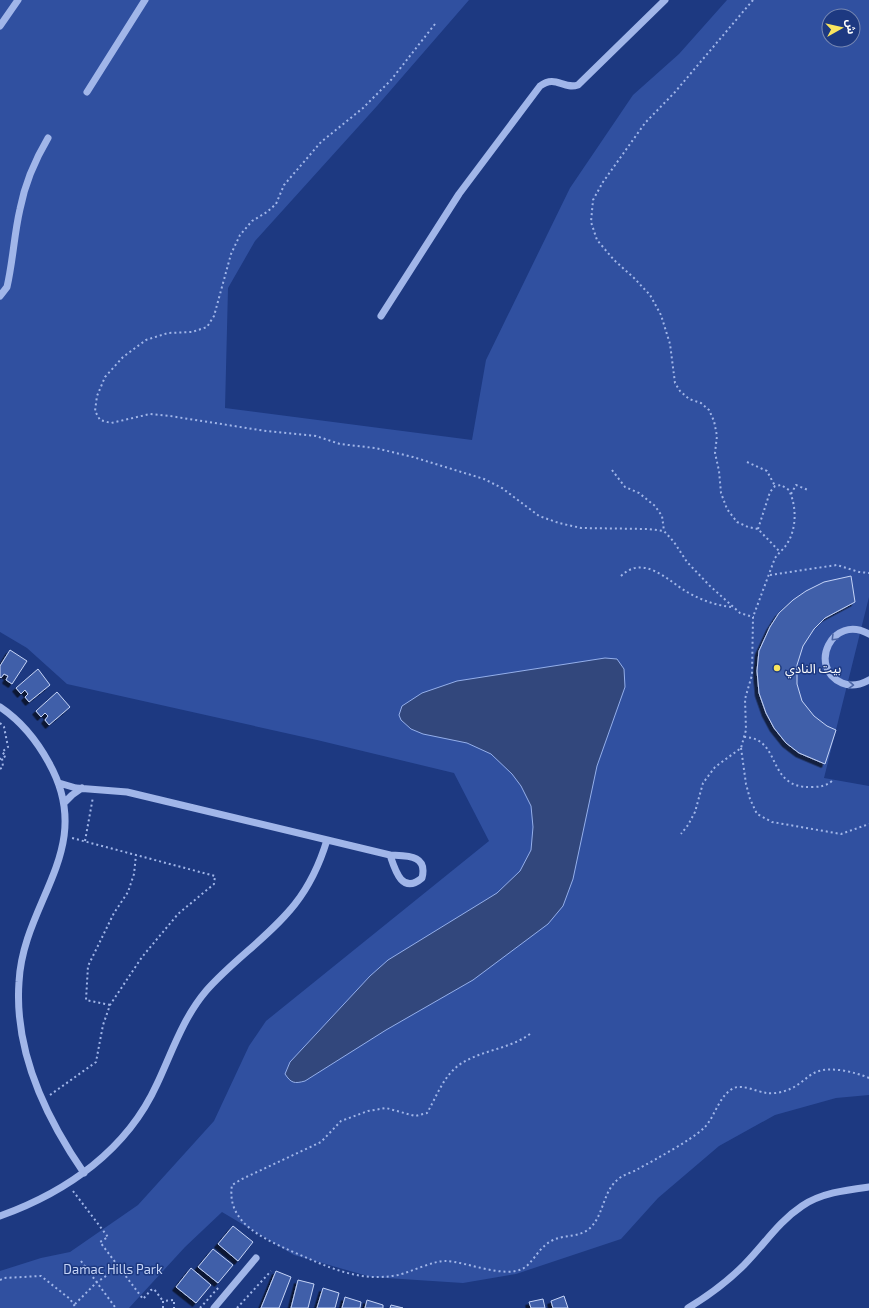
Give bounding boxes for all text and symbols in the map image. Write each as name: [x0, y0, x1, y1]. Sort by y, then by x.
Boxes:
north arrow: [821, 8, 861, 48]
text: ش: [843, 18, 859, 35]
one-way arrow: [831, 633, 839, 641]
place label: بيت النادي: [785, 660, 841, 679]
marker: بيت النادي: [772, 663, 782, 673]
one-way arrow: [848, 680, 854, 689]
park label: Damac Hills Park: [63, 1261, 163, 1277]

